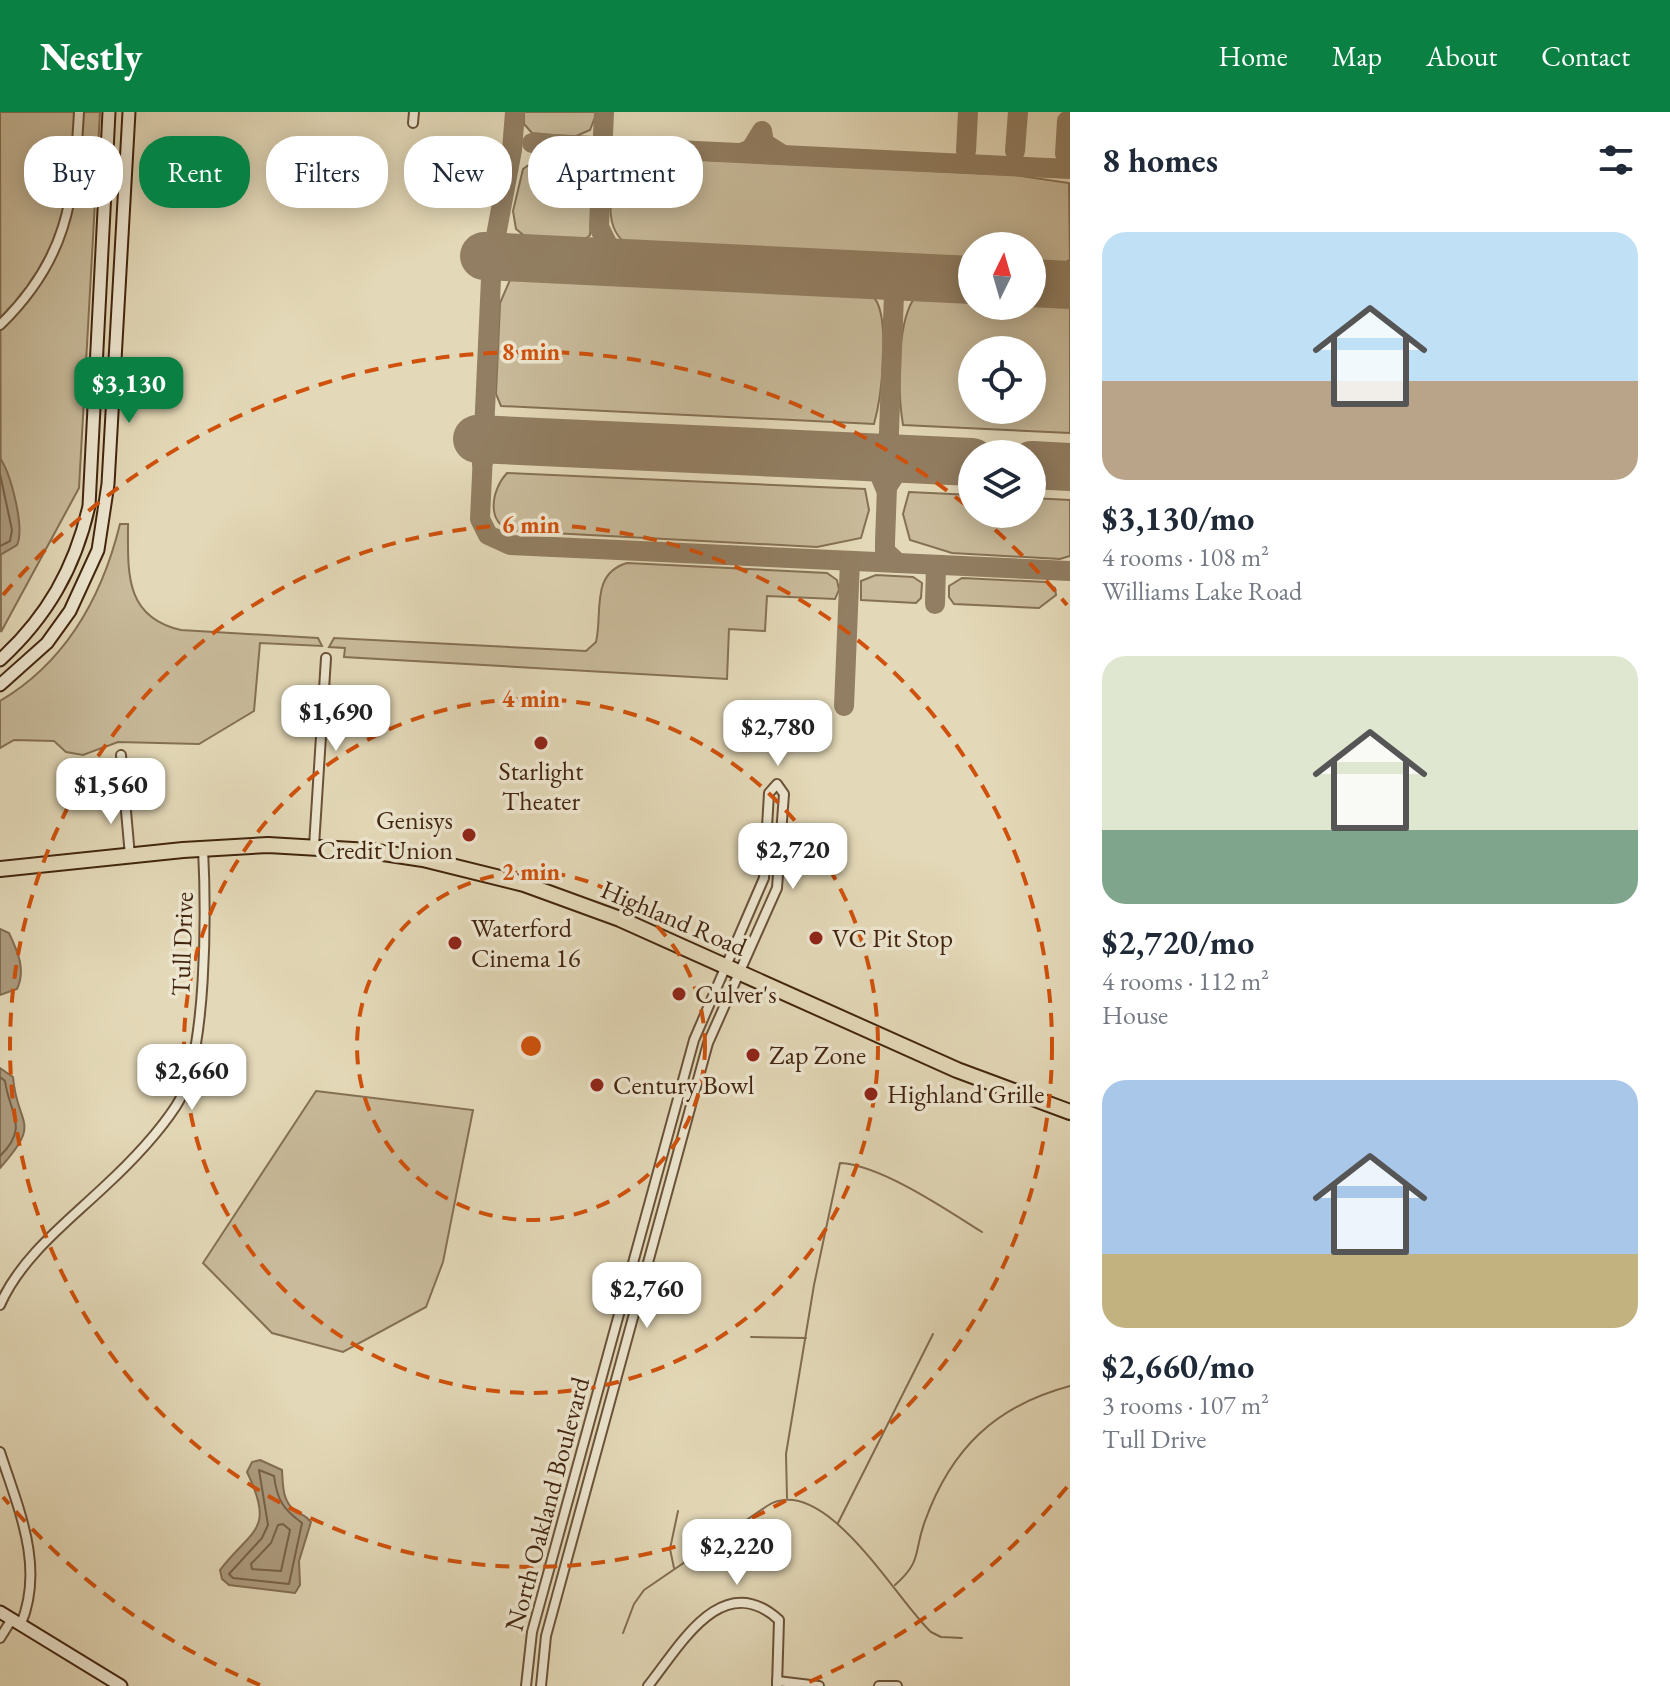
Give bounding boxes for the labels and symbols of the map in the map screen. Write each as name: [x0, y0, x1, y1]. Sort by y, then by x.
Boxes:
north arrow: [958, 232, 1046, 320]
text: 8 min: [502, 336, 561, 367]
pin: $3,130: [64, 357, 194, 425]
text: 6 min: [502, 509, 561, 540]
text: 4 min: [502, 683, 561, 714]
pin: $1,690: [271, 685, 401, 753]
pin: $2,780: [713, 700, 843, 768]
marker: Starlight Theater: [532, 734, 550, 752]
place label: Starlight Theater: [499, 754, 583, 818]
pin: $1,560: [46, 758, 176, 826]
place label: Genisys Credit Union: [317, 803, 453, 867]
pin: $2,720: [728, 823, 858, 891]
marker: Genisys Credit Union: [460, 826, 478, 844]
text: 2 min: [502, 856, 561, 887]
street label: Highland Road: [596, 872, 753, 964]
street label: Tull Drive: [163, 891, 201, 997]
place label: Waterford Cinema 16: [471, 911, 580, 975]
place label: VC Pit Stop: [832, 921, 953, 955]
marker: VC Pit Stop: [807, 929, 825, 947]
marker: Waterford Cinema 16: [446, 934, 464, 952]
place label: Culver's: [695, 977, 777, 1011]
marker: Culver's: [670, 985, 688, 1003]
centre of rings: [517, 1032, 545, 1060]
place label: Zap Zone: [769, 1038, 866, 1072]
pin: $2,660: [127, 1044, 257, 1112]
marker: Zap Zone: [744, 1046, 762, 1064]
place label: Century Bowl: [613, 1068, 754, 1102]
marker: Century Bowl: [588, 1076, 606, 1094]
place label: Highland Grille: [887, 1077, 1044, 1111]
marker: Highland Grille: [862, 1085, 880, 1103]
pin: $2,760: [582, 1262, 712, 1330]
street label: North Oakland Boulevard: [497, 1373, 597, 1635]
pin: $2,220: [672, 1519, 802, 1587]

